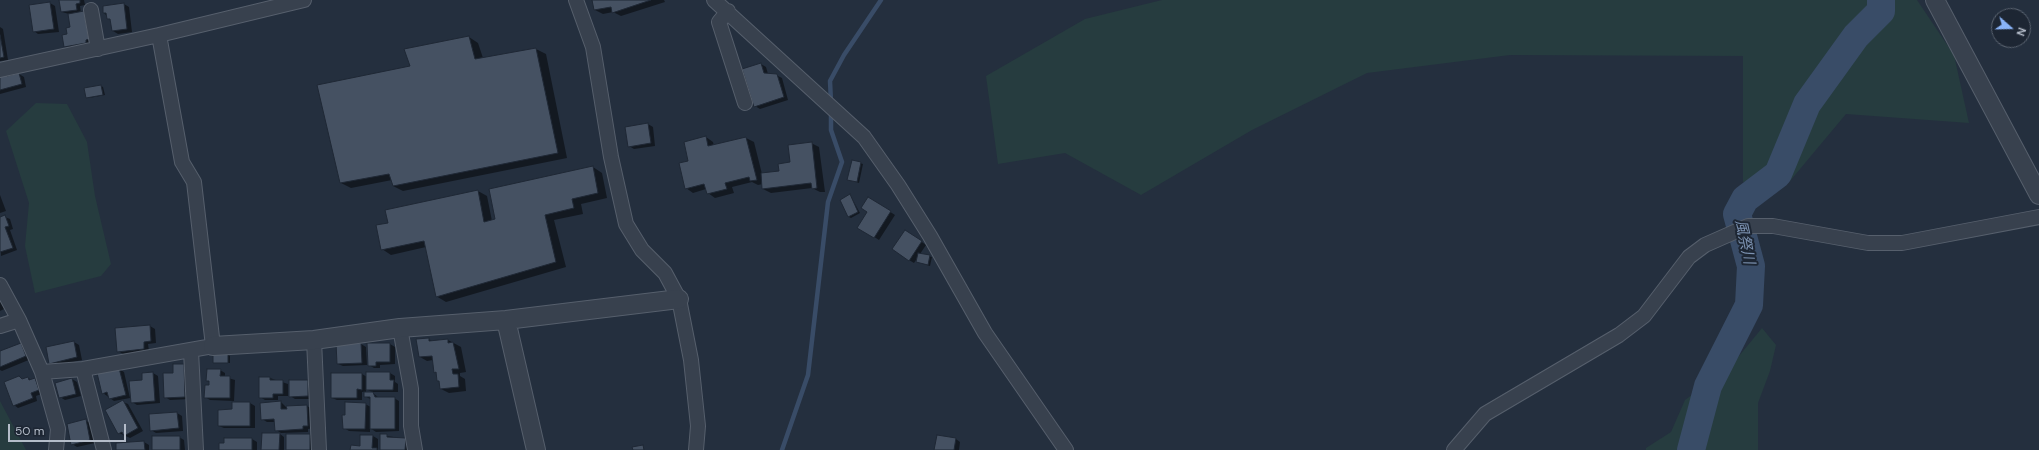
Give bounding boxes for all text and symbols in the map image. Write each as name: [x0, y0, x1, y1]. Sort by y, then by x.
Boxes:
north arrow: [1991, 8, 2031, 48]
text: N: [2013, 26, 2029, 38]
water label: 風祭川: [1731, 218, 1757, 266]
scale bar: [10, 416, 128, 442]
text: 50 m: [15, 423, 44, 439]

